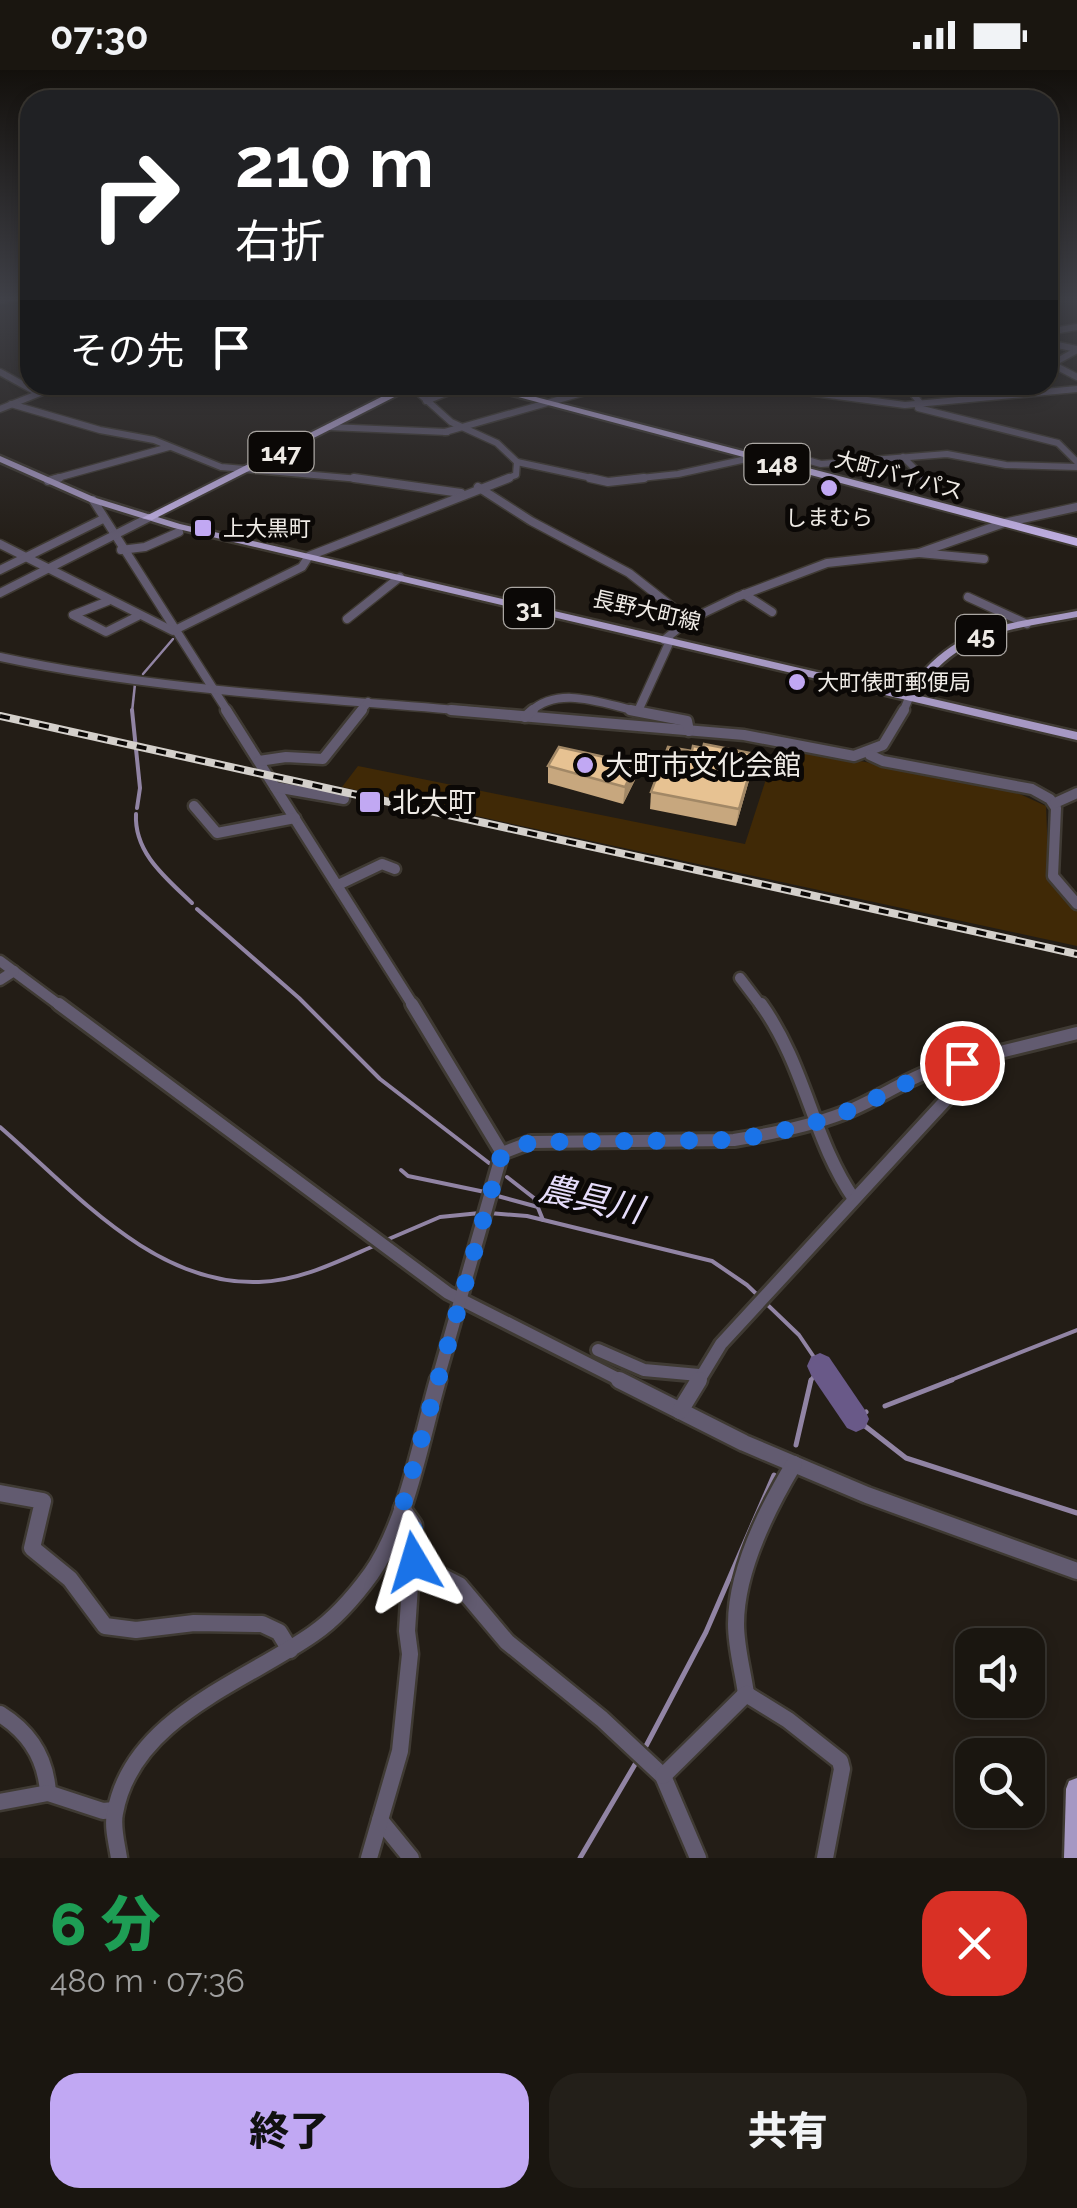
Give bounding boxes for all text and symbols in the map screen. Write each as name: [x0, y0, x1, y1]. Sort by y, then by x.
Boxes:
text: 07:30: [50, 13, 149, 58]
text: 210 m: [235, 121, 434, 203]
icon: right: [70, 130, 200, 260]
text: 右折: [235, 215, 325, 268]
icon: arrive: [204, 320, 259, 375]
text: その先: [70, 328, 184, 373]
road number: 147: [248, 432, 314, 472]
road number: 148: [744, 444, 810, 484]
street label: 大町バイパス: [832, 445, 966, 505]
marker: しまむら: [818, 477, 840, 499]
place label: しまむら: [785, 504, 873, 530]
place label: 上大黒町: [223, 515, 311, 541]
marker: 上大黒町: [192, 517, 214, 539]
street label: 長野大町線: [590, 585, 704, 635]
road number: 31: [504, 588, 554, 628]
road number: 45: [956, 615, 1006, 655]
place label: 大町俵町郵便局: [817, 669, 971, 695]
marker: 大町俵町郵便局: [786, 671, 808, 693]
place label: 大町市文化会館: [605, 749, 801, 782]
marker: 大町市文化会館: [574, 754, 596, 776]
place label: 北大町: [392, 786, 476, 819]
marker: 北大町: [357, 789, 383, 815]
pin: [920, 1021, 1005, 1106]
icon: arrive: [935, 1036, 990, 1091]
water label: 農具川: [535, 1167, 651, 1231]
position arrow: [362, 1510, 466, 1614]
map controls: [955, 1628, 1045, 1828]
button: sound: [955, 1628, 1045, 1718]
button: search: [955, 1738, 1045, 1828]
text: 6 分: [50, 1889, 160, 1959]
button: close: [922, 1891, 1027, 1996]
text: 480 m · 07:36: [50, 1962, 245, 1999]
button: 終了: [50, 2073, 529, 2188]
button: 共有: [549, 2073, 1027, 2188]

